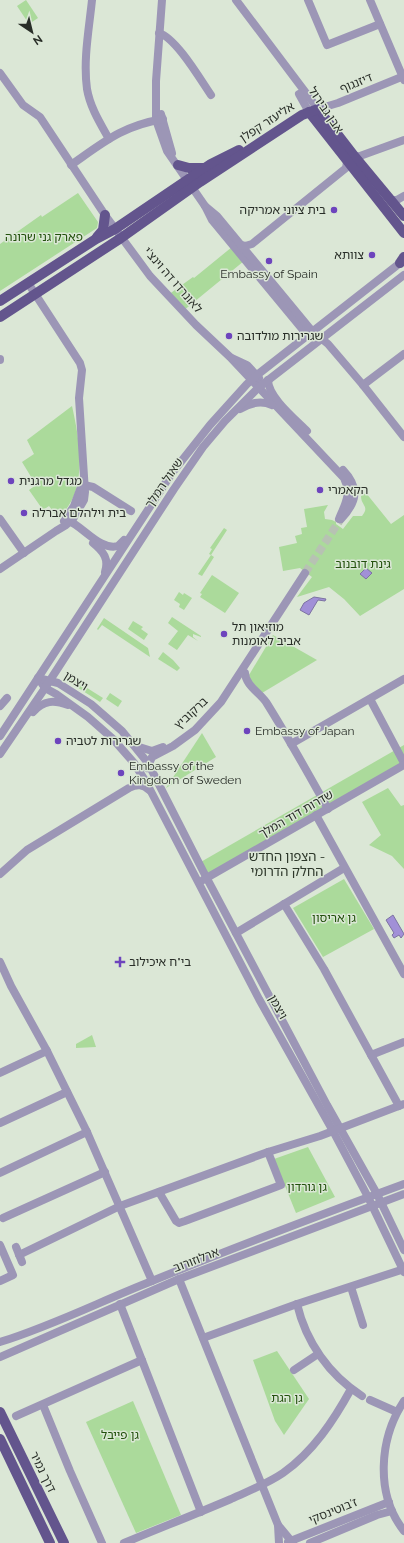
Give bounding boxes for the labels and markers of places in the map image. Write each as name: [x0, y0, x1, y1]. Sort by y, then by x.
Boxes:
place label: בית ציוני אמריקה: [240, 203, 326, 217]
marker: בית ציוני אמריקה: [329, 205, 339, 215]
place label: צוותא: [334, 248, 364, 262]
marker: צוותא: [367, 250, 377, 260]
marker: Embassy of Spain: [264, 256, 274, 266]
place label: Embassy of Spain: [220, 267, 318, 281]
place label: שגרירות מולדובה: [237, 329, 323, 343]
marker: שגרירות מולדובה: [224, 331, 234, 341]
place label: מגדל מרגנית: [19, 474, 82, 488]
marker: מגדל מרגנית: [6, 476, 16, 486]
place label: הקאמרי: [328, 483, 368, 497]
marker: הקאמרי: [315, 485, 325, 495]
place label: בית וילהלם אברלה: [32, 506, 126, 520]
marker: בית וילהלם אברלה: [19, 508, 29, 518]
place label: מוזיאון תל אביב לאומנות: [232, 620, 301, 648]
marker: מוזיאון תל אביב לאומנות: [219, 629, 229, 639]
place label: Embassy of Japan: [255, 724, 355, 738]
marker: Embassy of Japan: [242, 726, 252, 736]
place label: שגרירות לטביה: [66, 734, 141, 748]
marker: שגרירות לטביה: [53, 736, 63, 746]
place label: Embassy of the Kingdom of Sweden: [129, 759, 241, 787]
marker: Embassy of the Kingdom of Sweden: [116, 768, 126, 778]
place label: בי"ח איכילוב: [129, 955, 191, 969]
marker: בי"ח איכילוב: [114, 956, 126, 968]

